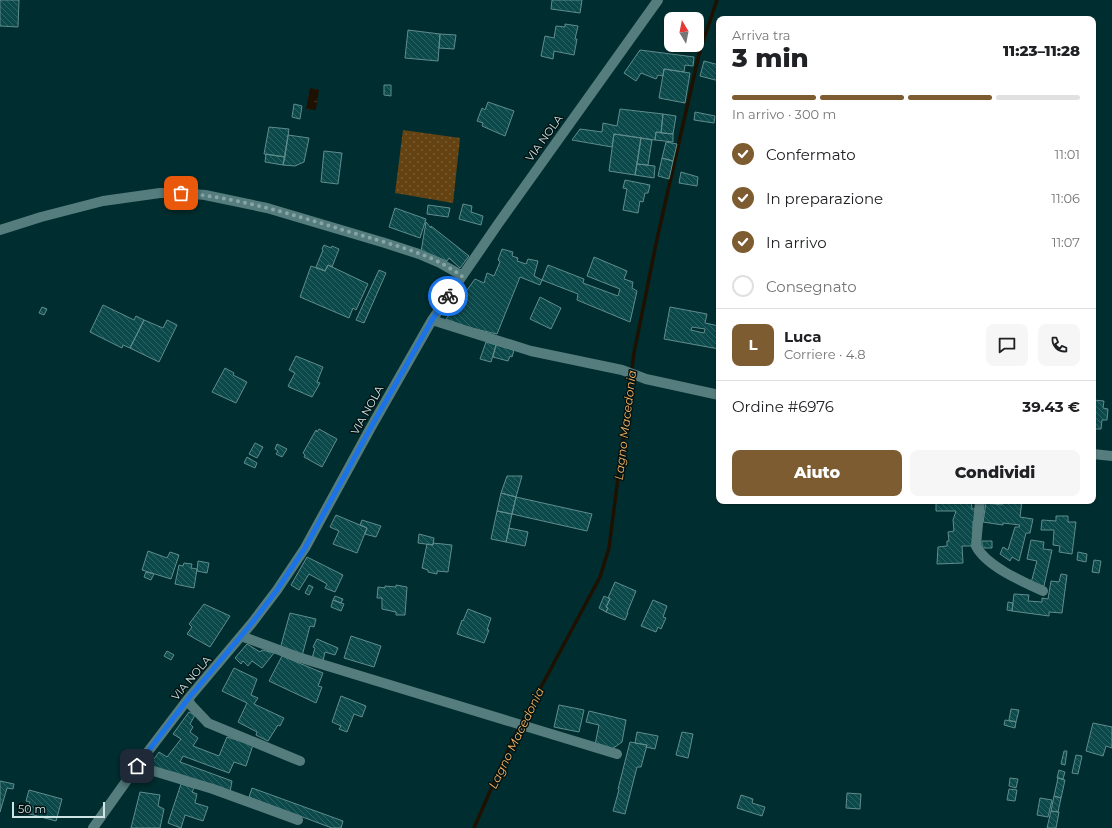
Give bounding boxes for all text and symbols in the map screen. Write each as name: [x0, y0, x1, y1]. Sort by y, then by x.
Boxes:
north arrow: [664, 12, 704, 52]
map controls: [664, 12, 704, 52]
text: Arriva tra: [732, 27, 791, 43]
text: 11:23–11:28: [1003, 41, 1080, 60]
text: 3 min: [732, 42, 809, 74]
text: In arrivo · 300 m: [732, 106, 836, 122]
street label: VIA NOLA: [522, 112, 566, 164]
icon: check: [732, 143, 754, 165]
text: Confermato: [766, 145, 856, 164]
text: 11:01: [1055, 146, 1080, 162]
pin: [164, 176, 198, 210]
icon: bag: [170, 182, 192, 204]
icon: check: [732, 187, 754, 209]
text: In preparazione: [766, 189, 883, 208]
text: 11:06: [1051, 190, 1080, 206]
icon: check: [732, 231, 754, 253]
text: In arrivo: [766, 233, 827, 252]
text: 11:07: [1052, 234, 1080, 250]
courier: [428, 276, 468, 316]
text: Consegnato: [766, 277, 857, 296]
icon: bike: [437, 285, 459, 307]
button: chat: [986, 324, 1028, 366]
button: phone: [1038, 324, 1080, 366]
text: Luca: [784, 327, 821, 346]
text: L: [748, 335, 758, 354]
text: Corriere · 4.8: [784, 346, 866, 362]
water label: Lagno Macedonia: [611, 369, 639, 481]
street label: VIA NOLA: [348, 383, 386, 437]
text: Ordine #6976: [732, 397, 834, 416]
text: 39.43 €: [1022, 397, 1080, 416]
button: Aiuto: [732, 450, 902, 496]
button: Condividi: [910, 450, 1080, 496]
street label: VIA NOLA: [168, 653, 214, 703]
water label: Lagno Macedonia: [485, 685, 547, 791]
pin: [120, 749, 154, 783]
icon: home: [126, 755, 148, 777]
scale bar: [12, 800, 105, 819]
text: 50 m: [18, 802, 46, 816]

